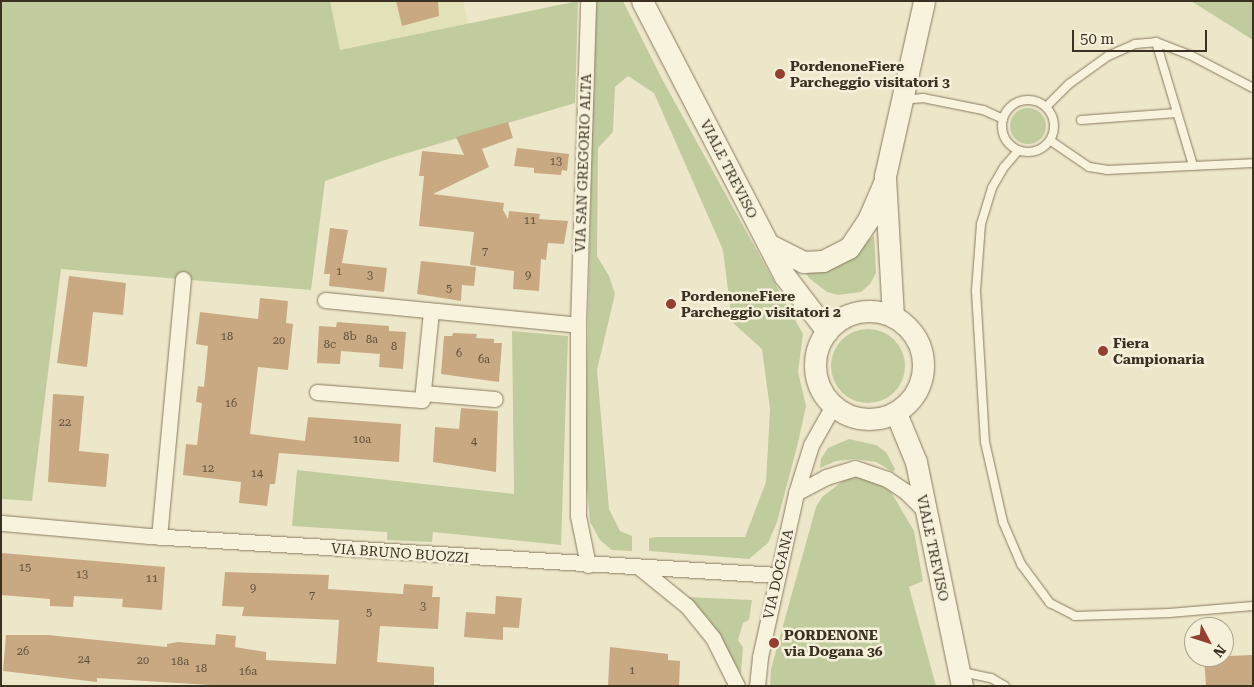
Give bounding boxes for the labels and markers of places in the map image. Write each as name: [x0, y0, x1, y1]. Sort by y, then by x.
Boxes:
place label: PordenoneFiere Parcheggio visitatori 3: [790, 58, 950, 90]
marker: PordenoneFiere Parcheggio visitatori 3: [774, 68, 786, 80]
place label: PordenoneFiere Parcheggio visitatori 2: [681, 288, 841, 321]
marker: PordenoneFiere Parcheggio visitatori 2: [665, 298, 677, 310]
place label: Fiera Campionaria: [1113, 335, 1205, 368]
marker: Fiera Campionaria: [1097, 345, 1109, 357]
place label: PORDENONE via Dogana 36: [784, 627, 883, 660]
marker: PORDENONE via Dogana 36: [768, 637, 780, 649]

